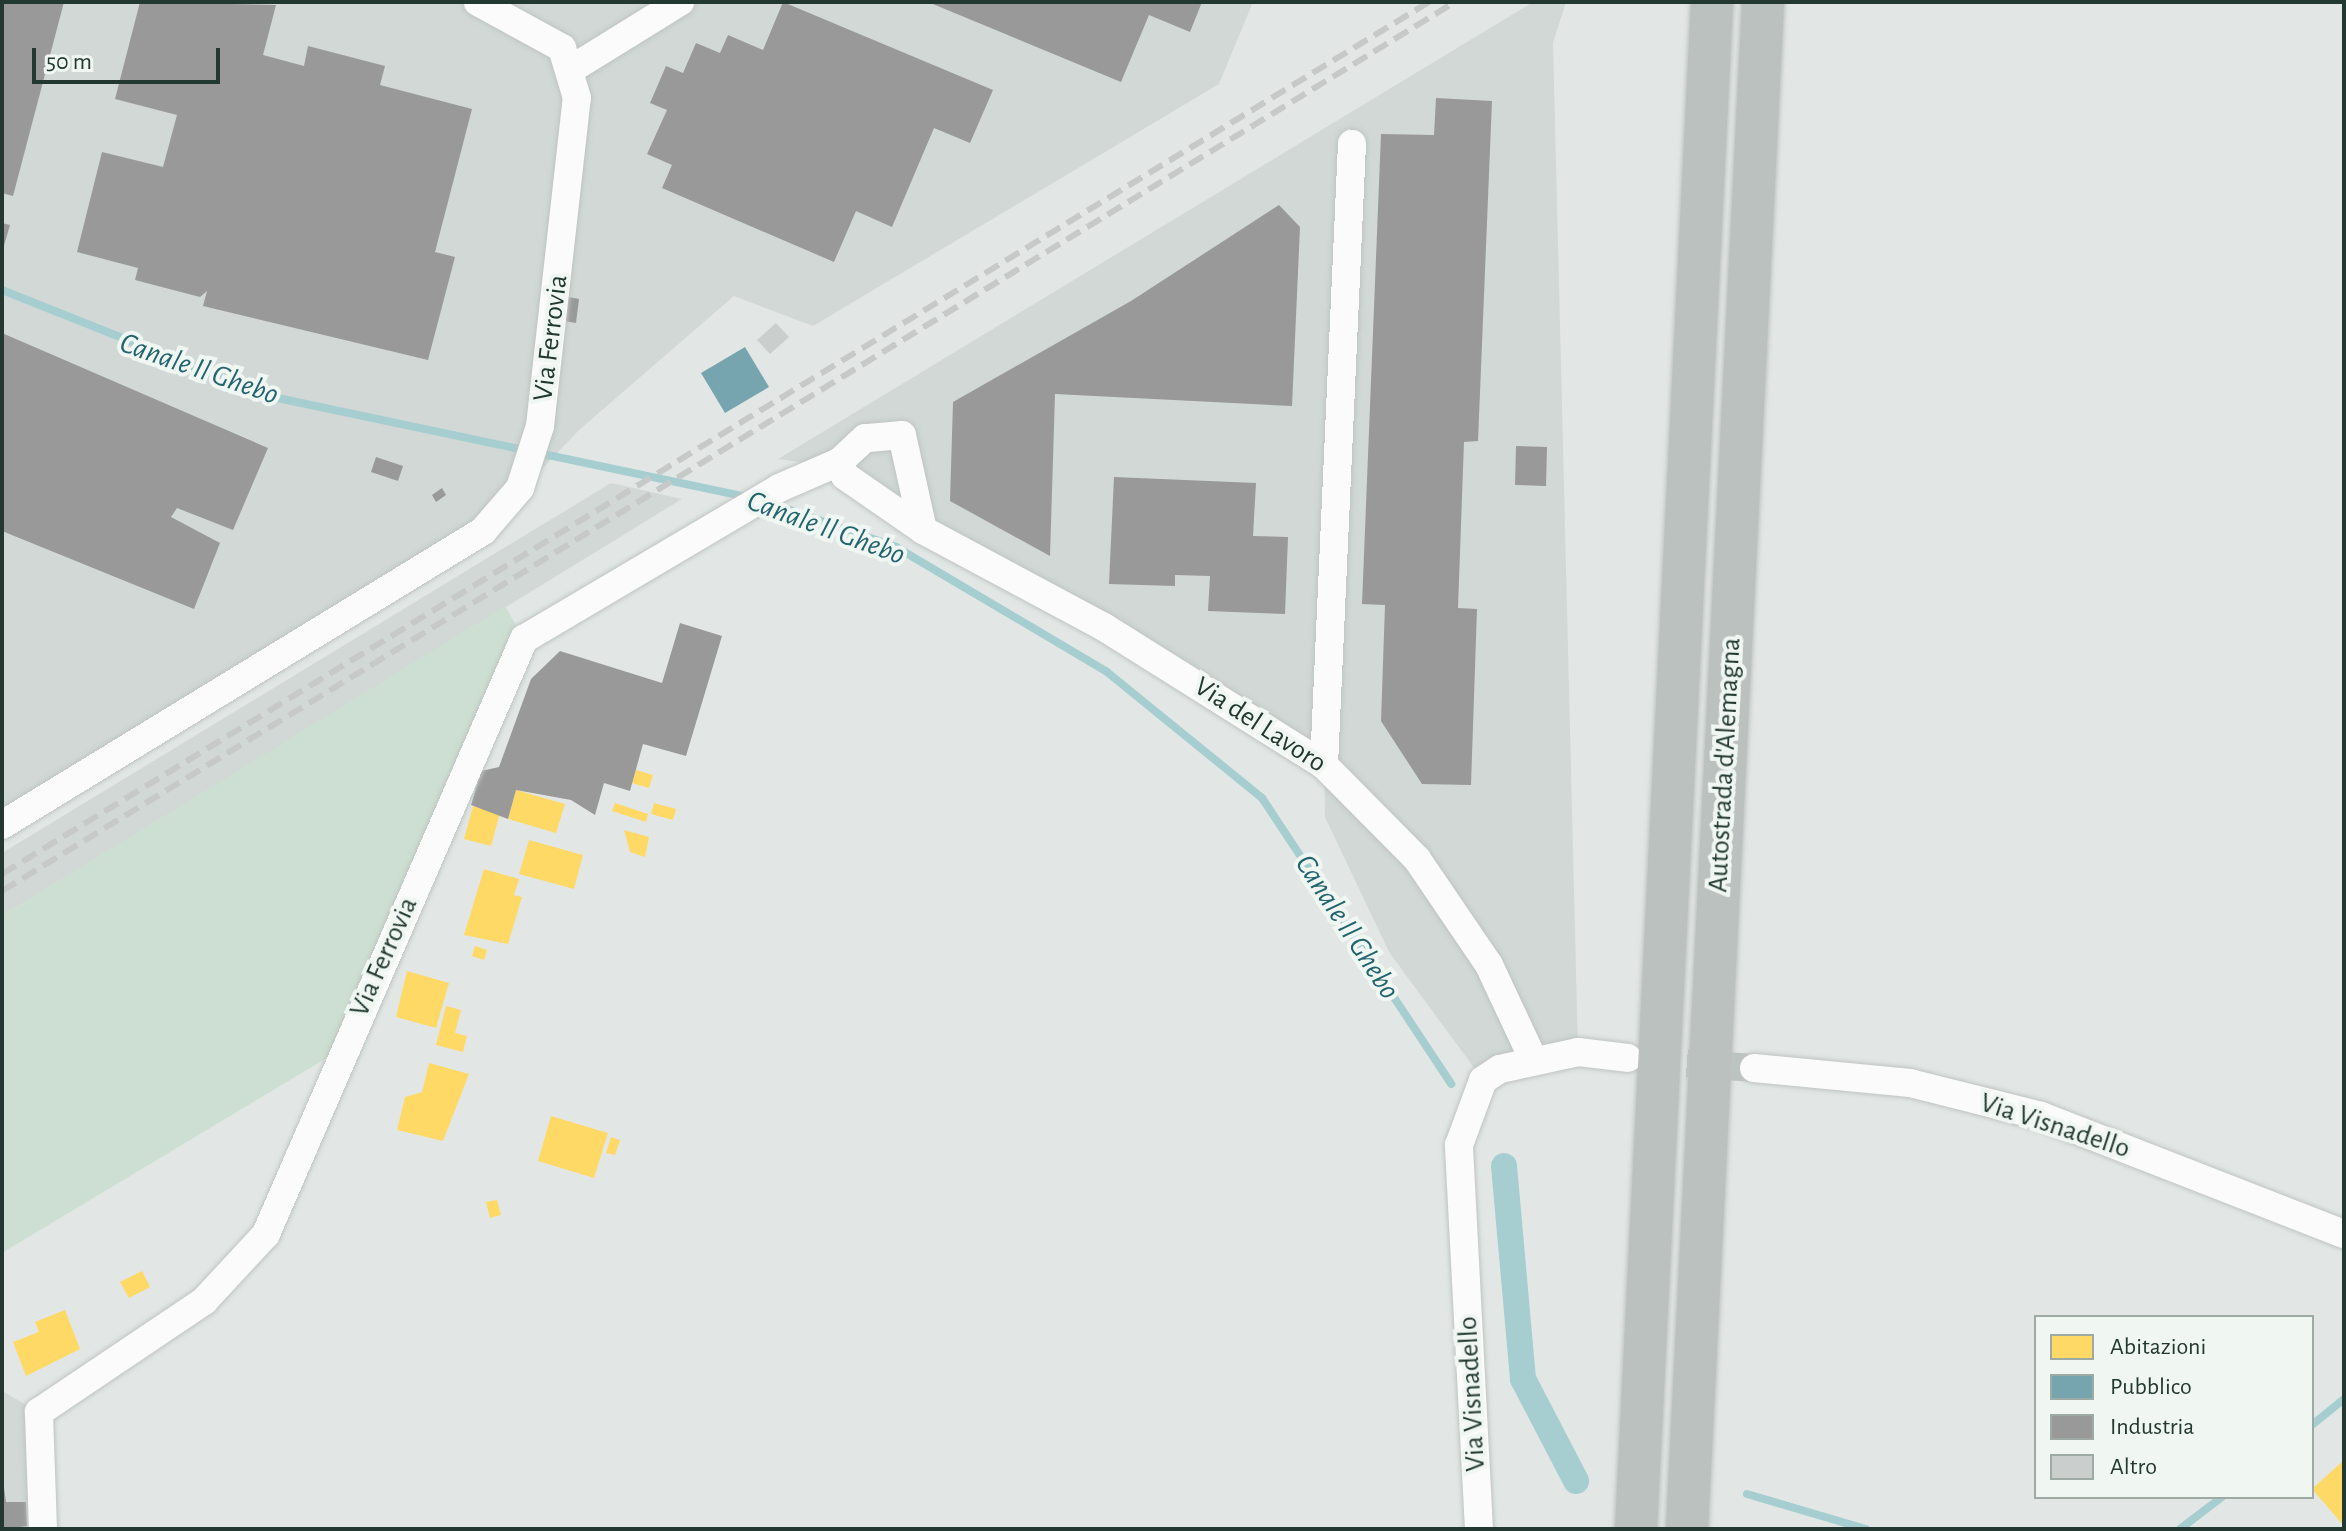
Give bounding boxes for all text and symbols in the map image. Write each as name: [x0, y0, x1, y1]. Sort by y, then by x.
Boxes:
scale bar: [36, 32, 224, 82]
text: 50 m: [46, 50, 92, 74]
street label: Via Ferrovia: [527, 273, 575, 403]
water label: Canale Il Ghebo: [115, 325, 283, 413]
water label: Canale Il Ghebo: [742, 483, 910, 573]
street label: Autostrada d'Alemagna: [1702, 637, 1748, 893]
street label: Via del Lavoro: [1188, 670, 1332, 780]
water label: Canale Il Ghebo: [1287, 848, 1407, 1006]
street label: Via Ferrovia: [343, 892, 425, 1022]
street label: Via Visnadello: [1976, 1086, 2134, 1166]
legend: [2034, 1315, 2314, 1499]
street label: Via Visnadello: [1451, 1316, 1493, 1472]
text: Abitazioni: [2110, 1335, 2206, 1359]
text: Pubblico: [2110, 1375, 2192, 1399]
text: Industria: [2110, 1415, 2194, 1439]
text: Altro: [2110, 1455, 2157, 1479]

